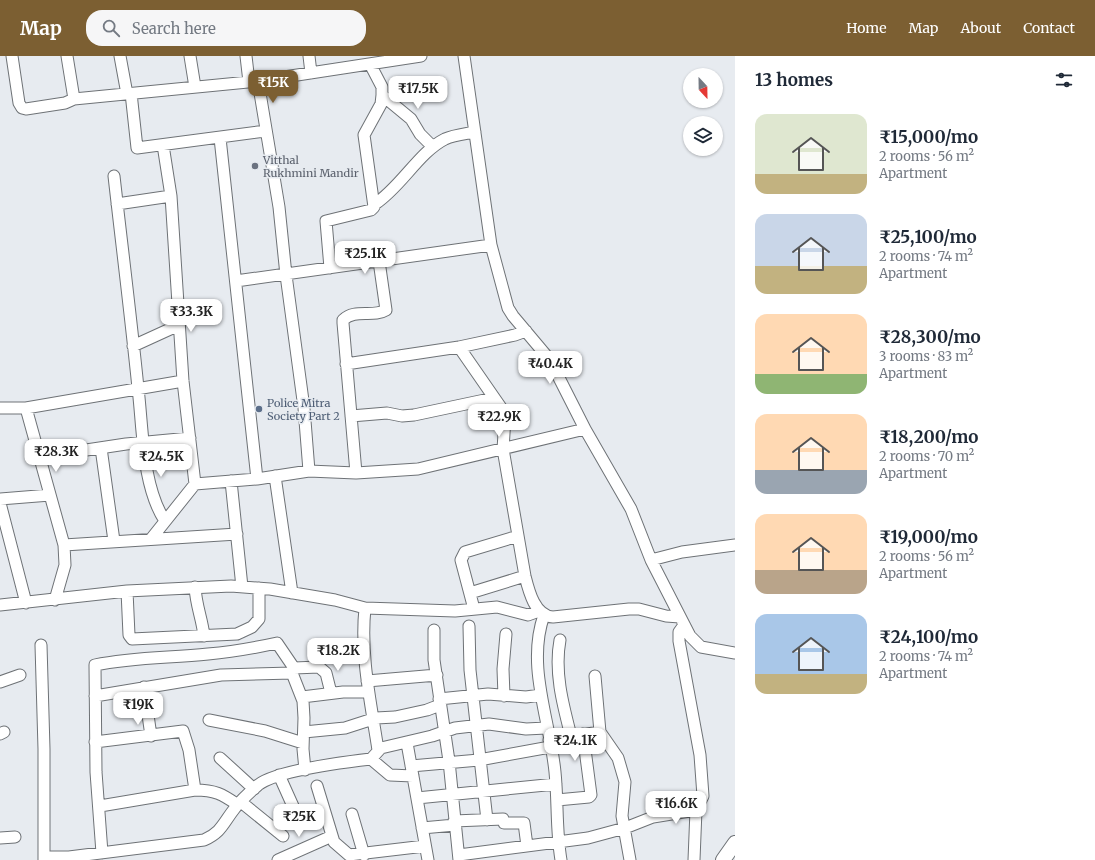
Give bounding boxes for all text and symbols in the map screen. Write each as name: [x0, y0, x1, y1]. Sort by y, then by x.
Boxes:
search box: [86, 10, 366, 46]
text: Map: [20, 16, 62, 40]
icon: search: [100, 17, 122, 39]
text: Search here: [132, 19, 216, 38]
text: Home: [846, 19, 887, 37]
text: Map: [909, 19, 938, 37]
text: About: [960, 19, 1001, 37]
text: Contact: [1023, 19, 1075, 37]
north arrow: [683, 68, 723, 108]
map controls: [683, 68, 723, 156]
text: 13 homes: [755, 69, 833, 91]
icon: filters: [1053, 69, 1075, 91]
pin: ₹15K: [249, 70, 297, 104]
text: ₹15K: [257, 74, 289, 91]
pin: ₹17.5K: [385, 76, 451, 110]
text: ₹17.5K: [397, 80, 439, 97]
button: layers: [683, 116, 723, 156]
text: ₹15,000/mo: [879, 126, 978, 148]
icon: home: [787, 130, 835, 178]
text: 2 rooms · 56 m²: [879, 148, 974, 165]
place label: Vitthal Rukhmini Mandir: [262, 153, 359, 180]
marker: Vitthal Rukhmini Mandir: [250, 161, 260, 171]
text: Apartment: [879, 165, 947, 182]
text: ₹25,100/mo: [879, 226, 977, 248]
icon: home: [787, 230, 835, 278]
pin: ₹25.1K: [332, 241, 398, 275]
text: ₹25.1K: [344, 245, 386, 262]
text: 2 rooms · 74 m²: [879, 248, 973, 265]
text: Apartment: [879, 265, 947, 282]
pin: ₹33.3K: [158, 299, 224, 333]
text: ₹33.3K: [169, 303, 213, 320]
text: ₹28,300/mo: [879, 326, 981, 348]
icon: home: [787, 330, 835, 378]
text: 3 rooms · 83 m²: [879, 348, 973, 365]
pin: ₹40.4K: [517, 351, 583, 385]
text: ₹40.4K: [527, 355, 573, 372]
text: Apartment: [879, 365, 947, 382]
place label: Police Mitra Society Part 2: [267, 396, 340, 423]
marker: Police Mitra Society Part 2: [254, 404, 264, 414]
pin: ₹22.9K: [466, 404, 532, 438]
text: ₹22.9K: [477, 408, 521, 425]
text: ₹18,200/mo: [879, 426, 978, 448]
icon: home: [787, 430, 835, 478]
pin: ₹28.3K: [23, 439, 89, 473]
text: ₹28.3K: [34, 443, 79, 460]
pin: ₹24.5K: [128, 444, 194, 478]
text: ₹24.5K: [138, 448, 184, 465]
text: 2 rooms · 70 m²: [879, 448, 974, 465]
text: Apartment: [879, 465, 947, 482]
text: ₹19,000/mo: [879, 526, 978, 548]
icon: home: [787, 530, 835, 578]
text: 2 rooms · 56 m²: [879, 548, 974, 565]
text: Apartment: [879, 565, 947, 582]
text: ₹24,100/mo: [879, 626, 978, 648]
icon: home: [787, 630, 835, 678]
pin: ₹18.2K: [305, 638, 371, 672]
text: ₹18.2K: [316, 642, 360, 659]
text: 2 rooms · 74 m²: [879, 648, 973, 665]
text: Apartment: [879, 665, 947, 682]
pin: ₹19K: [114, 692, 162, 726]
text: ₹19K: [122, 696, 154, 713]
pin: ₹24.1K: [542, 728, 608, 762]
text: ₹24.1K: [553, 732, 597, 749]
pin: ₹16.6K: [643, 791, 709, 825]
text: ₹16.6K: [654, 795, 698, 812]
pin: ₹25K: [275, 804, 323, 838]
text: ₹25K: [282, 808, 316, 825]

